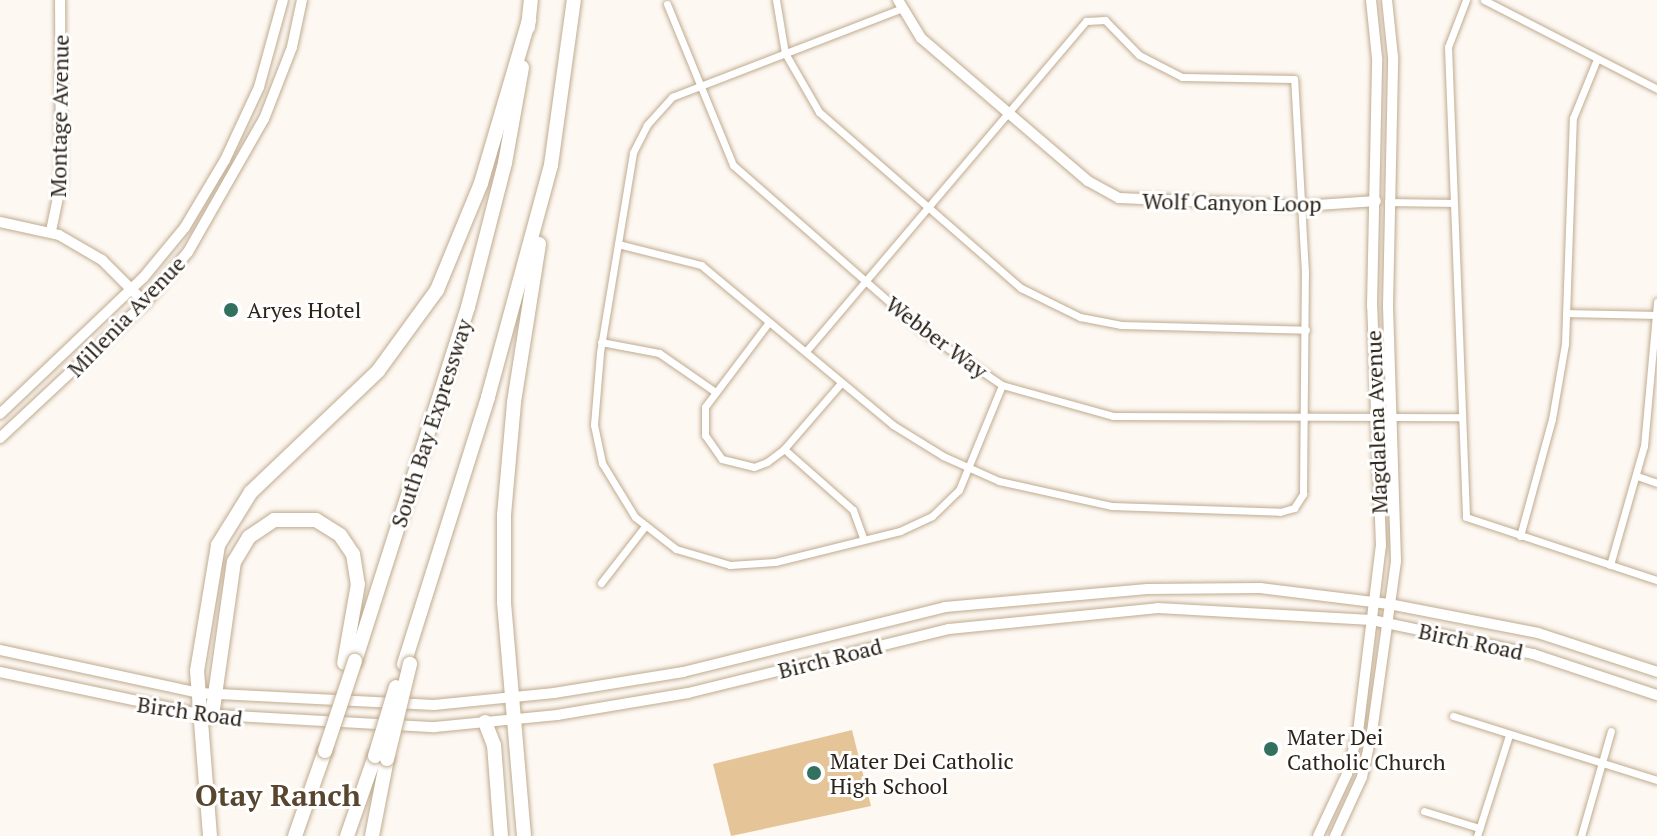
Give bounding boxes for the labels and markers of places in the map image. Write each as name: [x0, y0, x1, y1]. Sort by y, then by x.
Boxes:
place label: Aryes Hotel: [247, 297, 361, 323]
marker: Aryes Hotel: [222, 301, 240, 319]
place label: Mater Dei Catholic Church: [1287, 723, 1446, 774]
marker: Mater Dei Catholic Church: [1262, 740, 1280, 758]
place label: Mater Dei Catholic High School: [830, 747, 1014, 798]
marker: Mater Dei Catholic High School: [805, 764, 823, 782]

